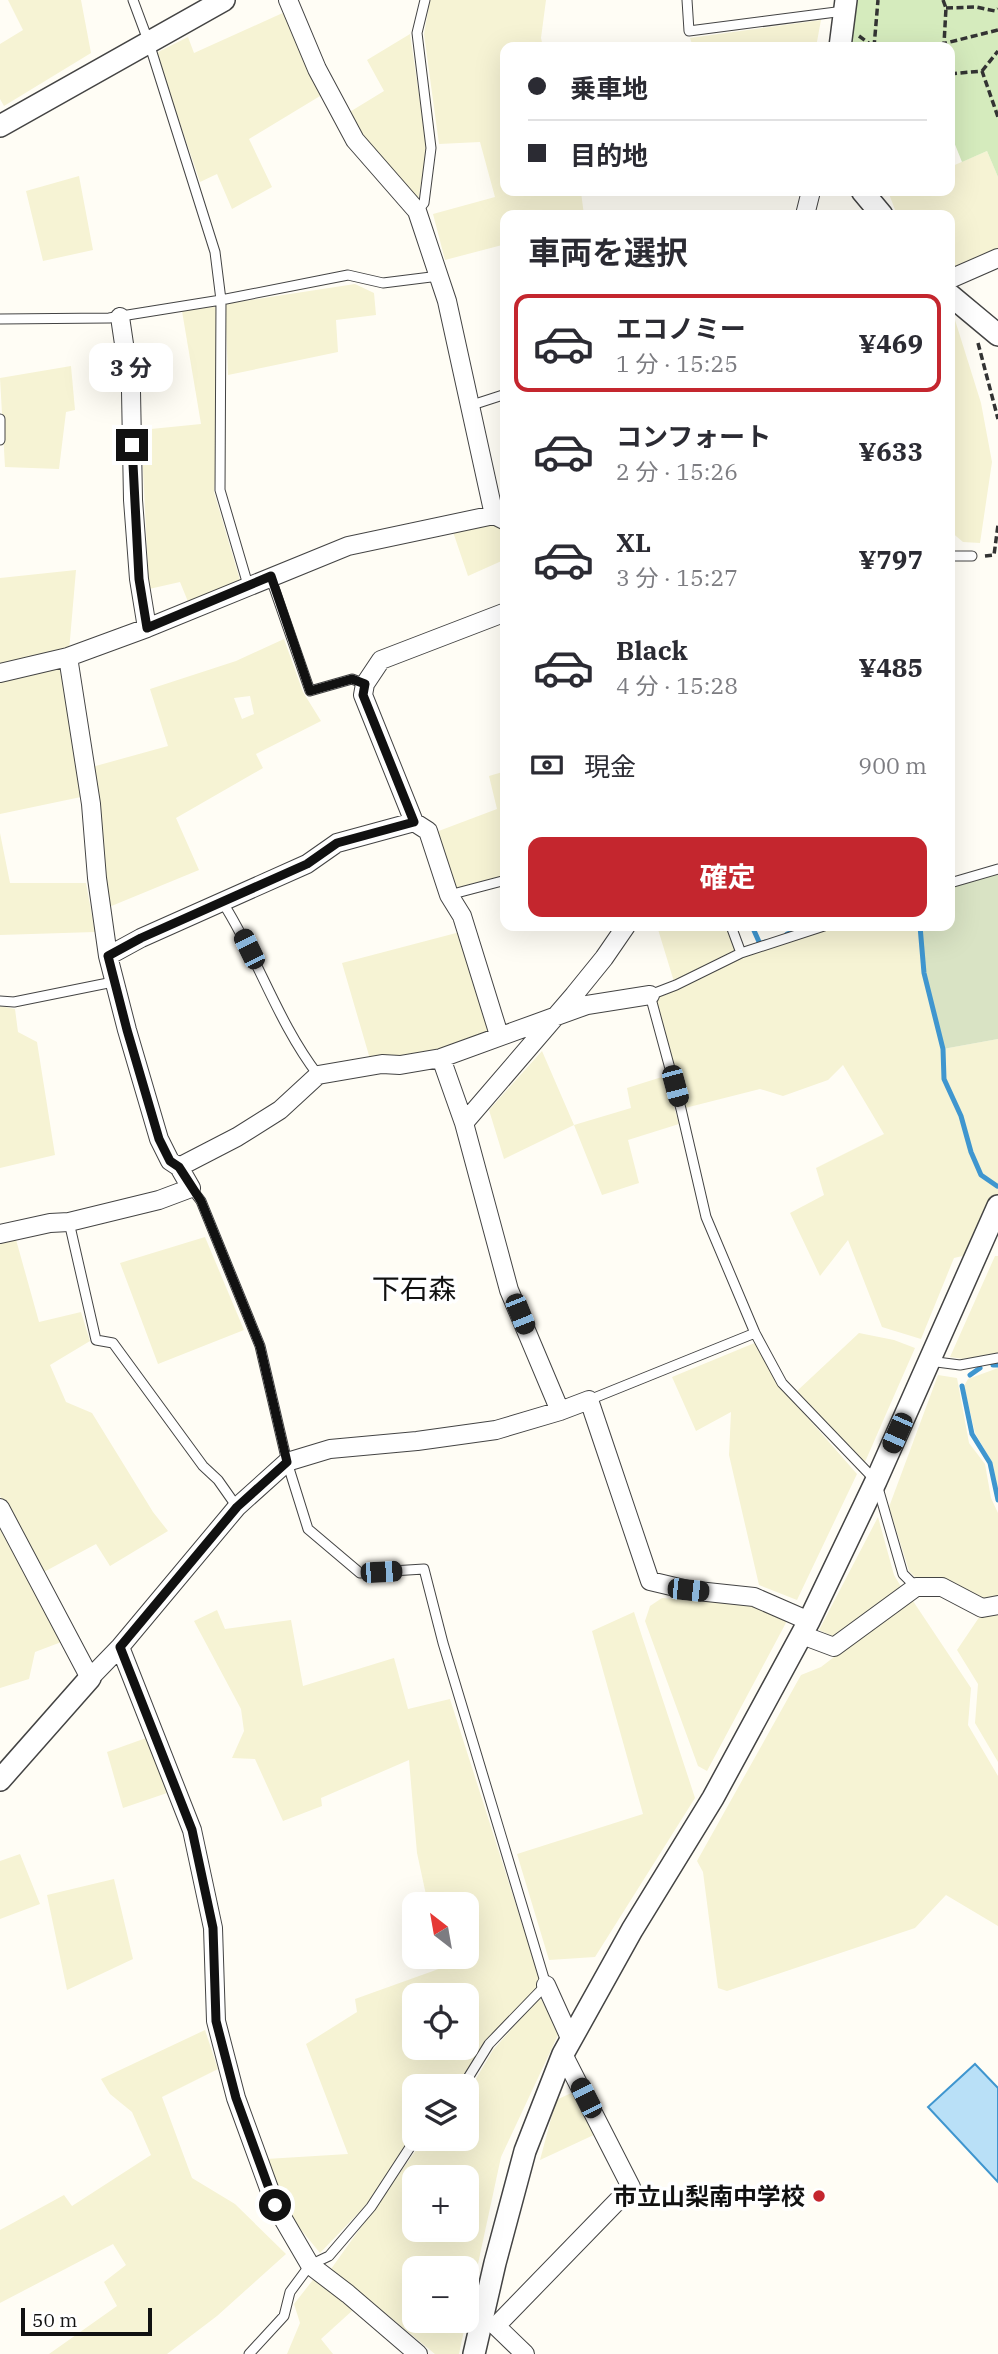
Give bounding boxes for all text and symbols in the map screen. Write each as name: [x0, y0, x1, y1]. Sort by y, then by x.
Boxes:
text: 乗車地: [570, 71, 648, 105]
text: 目的地: [570, 138, 648, 172]
text: 車両を選択: [528, 231, 688, 273]
text: エコノミー: [616, 311, 746, 345]
icon: car: [532, 312, 595, 375]
text: ¥469: [858, 326, 923, 360]
callout: 3 分: [90, 344, 174, 392]
text: 1 分 · 15:25: [616, 348, 738, 378]
text: 3 分: [110, 352, 152, 382]
text: コンフォート: [616, 419, 771, 453]
icon: car: [532, 420, 595, 483]
route end: [116, 429, 148, 461]
text: ¥633: [858, 434, 923, 468]
text: 2 分 · 15:26: [616, 456, 738, 486]
text: XL: [616, 525, 651, 559]
icon: car: [532, 528, 595, 591]
text: ¥797: [858, 542, 923, 576]
text: 3 分 · 15:27: [616, 562, 738, 592]
text: Black: [616, 633, 688, 667]
icon: car: [532, 636, 595, 699]
text: ¥485: [858, 650, 923, 684]
text: 4 分 · 15:28: [616, 670, 738, 700]
icon: cash: [528, 746, 566, 784]
text: 現金: [584, 749, 636, 783]
text: 900 m: [858, 750, 927, 780]
button: 確定: [528, 837, 927, 917]
car: [231, 926, 268, 972]
car: [660, 1063, 691, 1109]
district label: 下石森: [372, 1270, 456, 1307]
car: [503, 1291, 538, 1337]
car: [879, 1410, 916, 1456]
car: [360, 1560, 403, 1584]
car: [667, 1577, 710, 1603]
north arrow: [402, 1892, 480, 1969]
map controls: [402, 1892, 479, 2333]
button: locate: [402, 1983, 479, 2060]
button: layers: [402, 2074, 479, 2151]
car: [568, 2075, 605, 2121]
button: +: [402, 2165, 479, 2242]
place label: 市立山梨南中学校: [613, 2180, 805, 2212]
marker: 市立山梨南中学校: [811, 2188, 827, 2204]
route start: [259, 2189, 291, 2221]
button: −: [402, 2256, 479, 2333]
scale bar: [21, 2305, 152, 2337]
text: 50 m: [32, 2308, 77, 2332]

